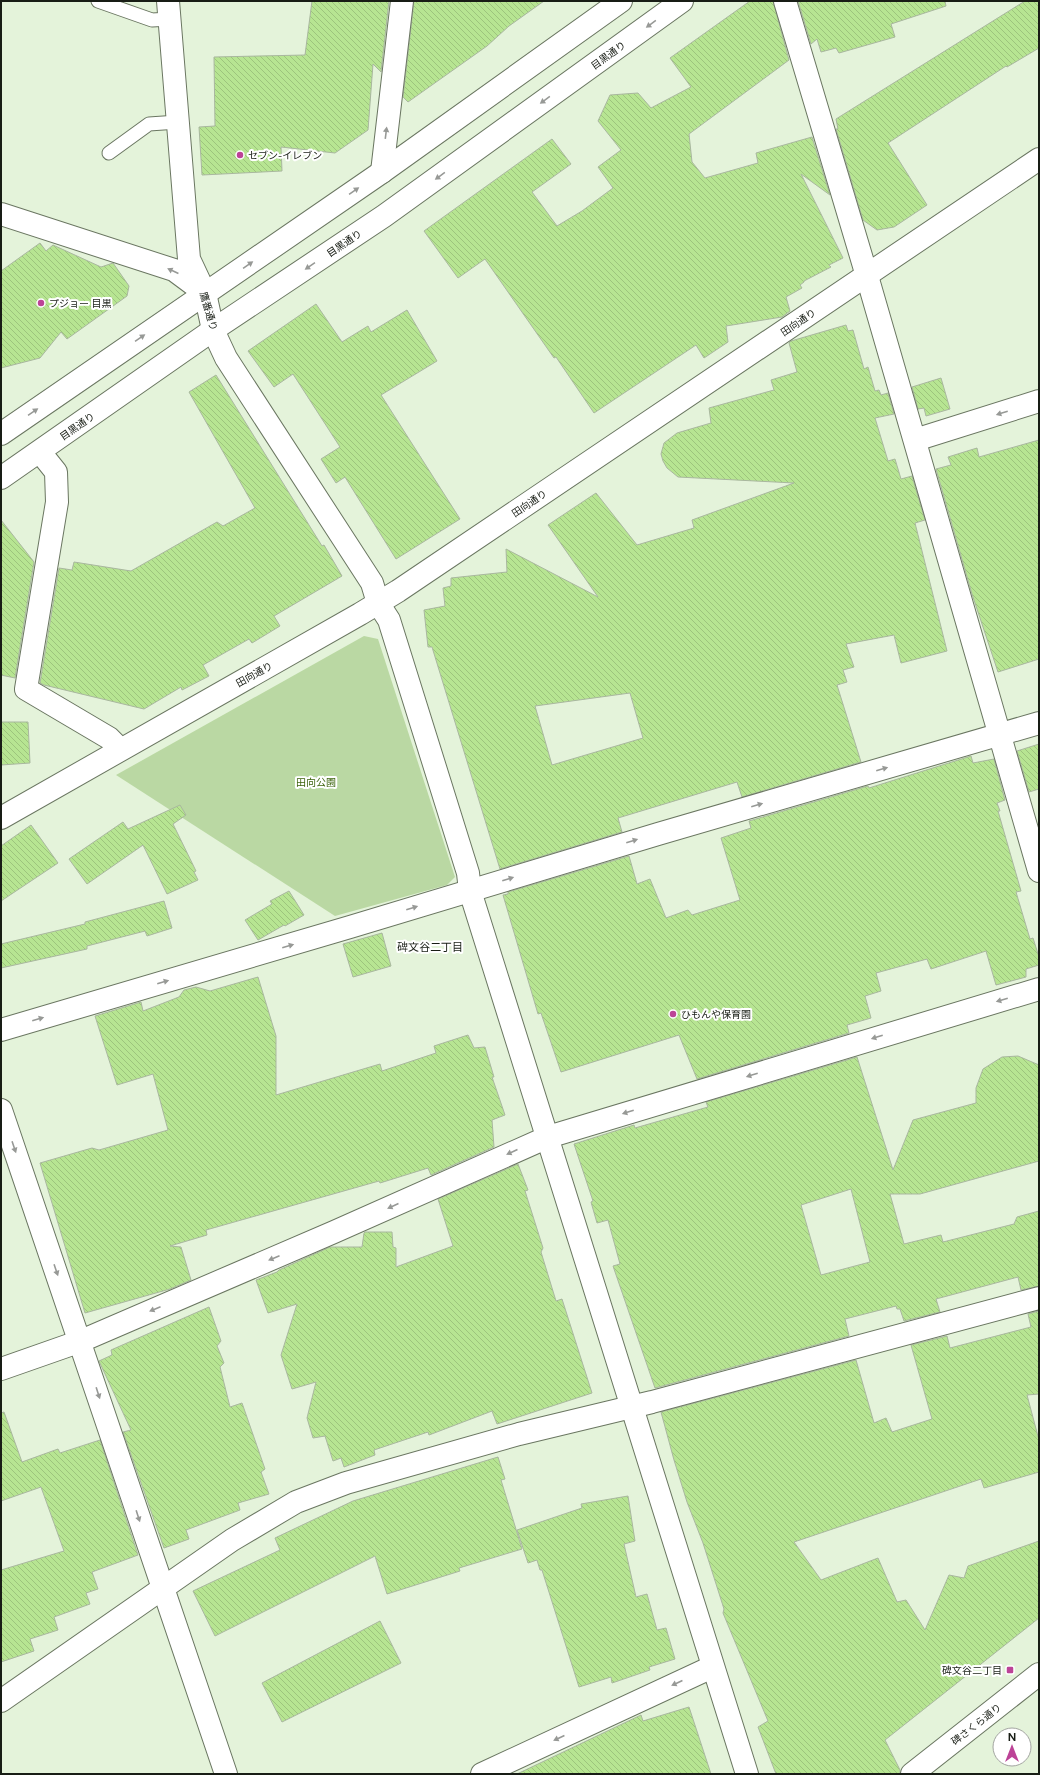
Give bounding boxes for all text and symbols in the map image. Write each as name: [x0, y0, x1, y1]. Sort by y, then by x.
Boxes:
one-way arrow: [645, 20, 656, 28]
street label: 目黒通り: [588, 38, 628, 72]
one-way arrow: [540, 96, 551, 104]
one-way arrow: [383, 127, 389, 139]
place label: セブン-イレブン: [248, 149, 322, 162]
marker: セブン-イレブン: [235, 150, 245, 160]
one-way arrow: [434, 172, 445, 180]
one-way arrow: [349, 187, 360, 195]
street label: 目黒通り: [324, 227, 364, 260]
one-way arrow: [242, 261, 253, 269]
one-way arrow: [305, 262, 315, 270]
one-way arrow: [167, 268, 179, 274]
street label: 鷹番通り: [197, 290, 220, 332]
place label: プジョー 目黒: [49, 297, 111, 310]
marker: プジョー 目黒: [36, 298, 46, 308]
street label: 田向通り: [778, 306, 818, 339]
one-way arrow: [135, 334, 146, 342]
one-way arrow: [28, 408, 38, 416]
street label: 目黒通り: [57, 410, 97, 443]
one-way arrow: [995, 410, 1007, 416]
street label: 田向通り: [509, 487, 549, 520]
street label: 田向通り: [234, 659, 275, 690]
one-way arrow: [876, 766, 888, 772]
park label: 田向公園: [296, 776, 336, 789]
one-way arrow: [751, 802, 763, 808]
one-way arrow: [626, 838, 638, 844]
one-way arrow: [502, 876, 514, 882]
one-way arrow: [407, 905, 419, 911]
district label: 碑文谷二丁目: [397, 941, 463, 954]
one-way arrow: [282, 943, 294, 949]
one-way arrow: [157, 979, 169, 985]
one-way arrow: [995, 997, 1007, 1003]
place label: ひもんや保育園: [681, 1008, 751, 1021]
marker: ひもんや保育園: [668, 1009, 678, 1019]
one-way arrow: [33, 1016, 45, 1022]
one-way arrow: [871, 1034, 883, 1040]
one-way arrow: [746, 1072, 758, 1078]
one-way arrow: [622, 1109, 634, 1115]
one-way arrow: [11, 1141, 17, 1153]
one-way arrow: [506, 1149, 518, 1156]
one-way arrow: [387, 1203, 399, 1209]
one-way arrow: [268, 1255, 280, 1261]
one-way arrow: [53, 1264, 59, 1276]
one-way arrow: [149, 1306, 160, 1312]
one-way arrow: [95, 1387, 101, 1399]
one-way arrow: [136, 1511, 142, 1523]
place label: 碑文谷二丁目: [942, 1664, 1002, 1677]
marker: 碑文谷二丁目: [1005, 1665, 1015, 1675]
one-way arrow: [671, 1680, 682, 1686]
street label: 碑さくら通り: [949, 1701, 1004, 1748]
north arrow: [992, 1727, 1032, 1767]
text: N: [1008, 1731, 1016, 1744]
one-way arrow: [553, 1735, 564, 1741]

